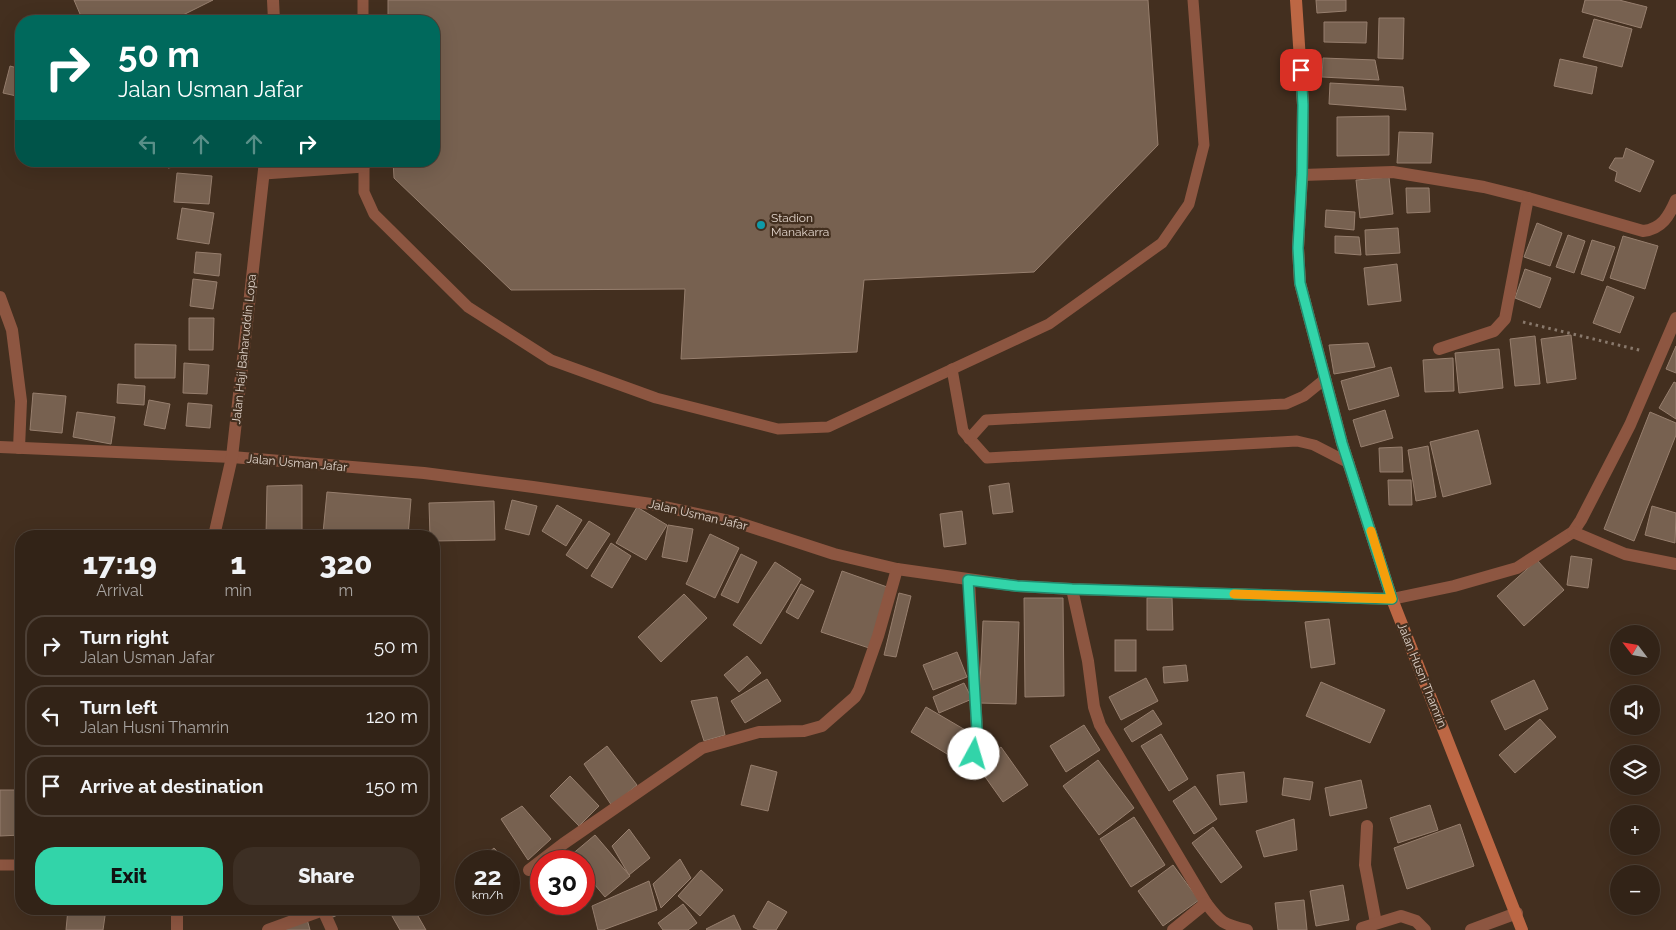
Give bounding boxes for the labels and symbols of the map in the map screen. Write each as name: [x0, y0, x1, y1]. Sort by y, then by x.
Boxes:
pin: [1280, 49, 1322, 91]
place label: Stadion Manakarra: [771, 211, 829, 239]
marker: Stadion Manakarra: [755, 219, 767, 231]
street label: Jalan Haji Baharuddin Lopa: [229, 273, 259, 425]
street label: Jalan Usman Jafar: [246, 452, 349, 474]
street label: Jalan Usman Jafar: [647, 497, 750, 533]
street label: Jalan Husni Thamrin: [1395, 621, 1449, 729]
north arrow: [1610, 625, 1660, 675]
position arrow: [947, 727, 999, 779]
speed limit sign: 30: [530, 850, 595, 915]

